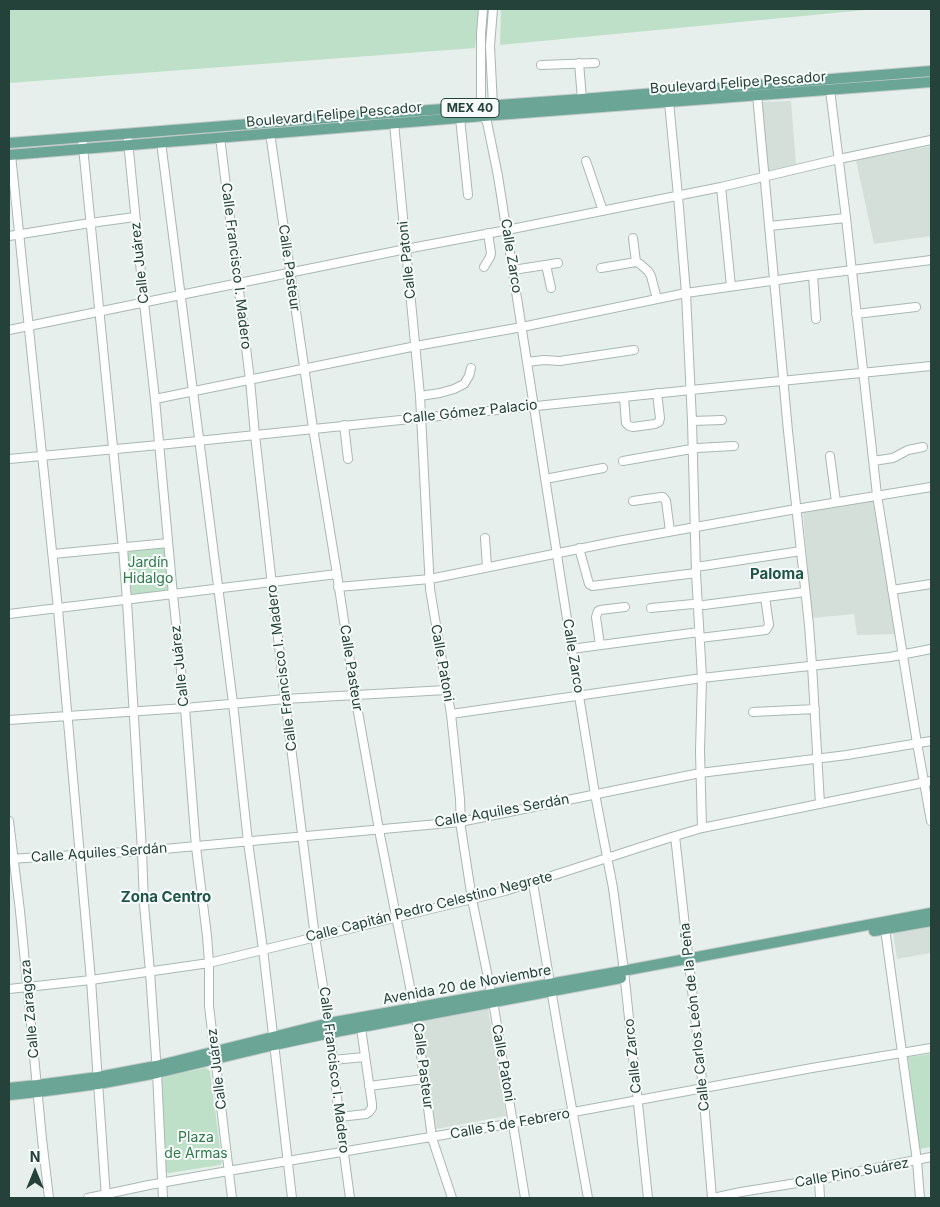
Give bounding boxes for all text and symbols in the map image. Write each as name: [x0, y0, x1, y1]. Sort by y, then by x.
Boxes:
street label: Boulevard Felipe Pescador: [649, 68, 827, 98]
street label: Boulevard Felipe Pescador: [245, 99, 423, 131]
road number: MEX 40: [441, 99, 499, 118]
street label: Calle Francisco I. Madero: [217, 182, 255, 350]
street label: Calle Zarco: [497, 218, 525, 294]
street label: Calle Patoni: [395, 220, 419, 300]
street label: Calle Juárez: [127, 221, 153, 305]
street label: Calle Pasteur: [275, 224, 303, 312]
street label: Calle Gómez Palacio: [402, 397, 538, 427]
park label: Jardín Hidalgo: [123, 555, 173, 588]
district label: Paloma: [750, 565, 804, 583]
street label: Calle Francisco I. Madero: [263, 584, 301, 752]
street label: Calle Zarco: [559, 618, 587, 694]
street label: Calle Patoni: [427, 623, 457, 703]
street label: Calle Juárez: [167, 624, 193, 708]
street label: Calle Pasteur: [336, 624, 366, 712]
street label: Calle Aquiles Serdán: [433, 791, 571, 831]
street label: Calle Aquiles Serdán: [30, 840, 168, 866]
street label: Calle Capitán Pedro Celestino Negrete: [304, 868, 554, 946]
district label: Zona Centro: [121, 888, 211, 906]
street label: Calle Carlos León de la Peña: [677, 922, 713, 1112]
street label: Calle Zaragoza: [17, 959, 43, 1059]
street label: Avenida 20 de Noviembre: [382, 962, 552, 1008]
street label: Calle Francisco I. Madero: [315, 986, 353, 1154]
street label: Calle Zarco: [621, 1018, 645, 1094]
street label: Calle Pasteur: [409, 1022, 437, 1110]
street label: Calle Patoni: [488, 1023, 518, 1103]
street label: Calle Juárez: [204, 1027, 230, 1111]
street label: Calle 5 de Febrero: [449, 1105, 571, 1143]
park label: Plaza de Armas: [164, 1130, 228, 1162]
north arrow: [10, 1147, 60, 1197]
text: N: [30, 1148, 40, 1165]
street label: Calle Pino Suárez: [794, 1155, 910, 1191]

